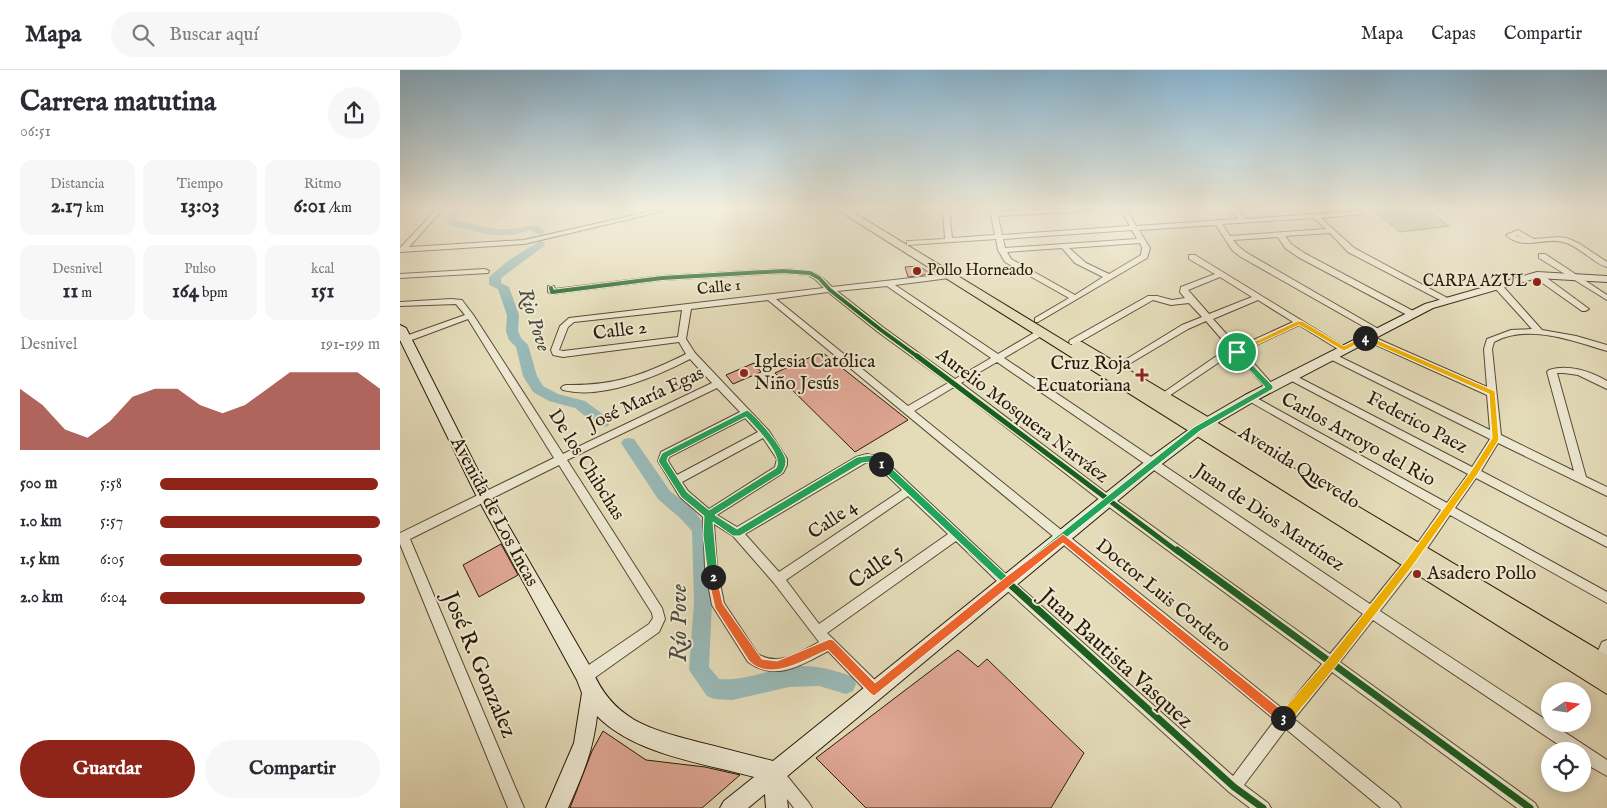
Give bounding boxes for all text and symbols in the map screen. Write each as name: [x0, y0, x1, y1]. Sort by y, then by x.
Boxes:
search box: [111, 12, 461, 57]
text: Mapa: [25, 19, 81, 50]
icon: search: [129, 21, 157, 49]
text: Buscar aquí: [169, 23, 258, 47]
text: Mapa: [1361, 23, 1403, 46]
text: Capas: [1431, 23, 1476, 46]
text: Compartir: [1504, 23, 1582, 46]
text: Carrera matutina: [20, 85, 216, 120]
button: share: [328, 87, 380, 139]
text: 06:51: [20, 122, 51, 142]
text: Distancia: [50, 175, 104, 193]
text: Tiempo: [177, 175, 223, 193]
text: Ritmo: [304, 175, 341, 193]
text: 2.17: [51, 193, 83, 220]
text: 13:03: [180, 193, 220, 220]
text: 6:01: [293, 193, 326, 220]
text: km: [83, 199, 104, 217]
text: /km: [326, 199, 352, 217]
text: Desnivel: [52, 260, 102, 278]
text: Pulso: [184, 260, 216, 278]
text: kcal: [311, 260, 334, 278]
place label: Pollo Horneado: [927, 261, 1034, 281]
marker: Pollo Horneado: [911, 265, 923, 277]
place label: CARPA AZUL: [1423, 272, 1528, 292]
street label: Calle 1: [696, 276, 742, 300]
marker: CARPA AZUL: [1531, 276, 1543, 288]
text: 11: [63, 278, 78, 305]
text: 164: [172, 278, 199, 305]
text: 151: [311, 278, 334, 305]
text: m: [78, 284, 92, 302]
text: bpm: [199, 284, 228, 302]
water label: Rio Pove: [512, 285, 556, 355]
street label: Calle 2: [592, 316, 648, 346]
pin: 4: [1352, 326, 1378, 350]
text: 4: [1362, 329, 1369, 347]
pin: [1216, 331, 1258, 373]
text: Desnivel: [20, 335, 77, 355]
text: 191–199 m: [320, 335, 380, 355]
icon: arrive: [1223, 338, 1251, 366]
street label: Aurelio Mosquera Narváez: [930, 343, 1113, 489]
place label: Iglesia Católica Niño Jesús: [754, 350, 876, 396]
place label: Cruz Roja Ecuatoriana: [1036, 352, 1132, 398]
street label: José María Egas: [582, 362, 708, 437]
marker: Iglesia Católica Niño Jesús: [738, 367, 750, 379]
marker: Cruz Roja Ecuatoriana: [1135, 368, 1149, 382]
street label: Federico Paez: [1363, 386, 1472, 460]
street label: Carlos Arroyo del Rio: [1277, 388, 1439, 492]
street label: De los Chibchas: [542, 405, 630, 525]
street label: Avenida Quevedo: [1233, 421, 1364, 515]
street label: Avenida de Los Incas: [444, 432, 544, 591]
pin: 1: [868, 452, 894, 476]
text: 1: [879, 455, 884, 473]
street label: Juan de Dios Martínez: [1188, 458, 1349, 577]
text: 500 m: [20, 474, 57, 494]
text: 5:58: [100, 474, 122, 494]
street label: Calle 4: [804, 494, 863, 545]
text: 1.0 km: [20, 512, 62, 532]
text: 5:57: [100, 512, 123, 532]
street label: Doctor Luis Cordero: [1090, 534, 1236, 658]
street label: Calle 5: [843, 538, 909, 596]
text: 1.5 km: [20, 550, 60, 570]
text: 6:05: [100, 550, 125, 570]
place label: Asadero Pollo: [1426, 562, 1536, 586]
pin: 2: [700, 564, 726, 590]
text: 2: [710, 568, 717, 586]
marker: Asadero Pollo: [1411, 568, 1423, 580]
street label: Juan Bautista Vasquez: [1031, 581, 1199, 735]
water label: Río Pove: [664, 584, 695, 662]
street label: José R. Gonzalez: [434, 585, 522, 742]
text: 2.0 km: [20, 588, 63, 608]
text: 6:04: [100, 588, 127, 608]
north arrow: [1541, 682, 1591, 732]
map controls: [1541, 682, 1591, 792]
pin: 3: [1270, 706, 1296, 730]
text: 3: [1281, 709, 1286, 727]
button: Guardar: [20, 740, 195, 798]
button: Compartir: [205, 740, 380, 798]
button: locate: [1541, 742, 1591, 792]

